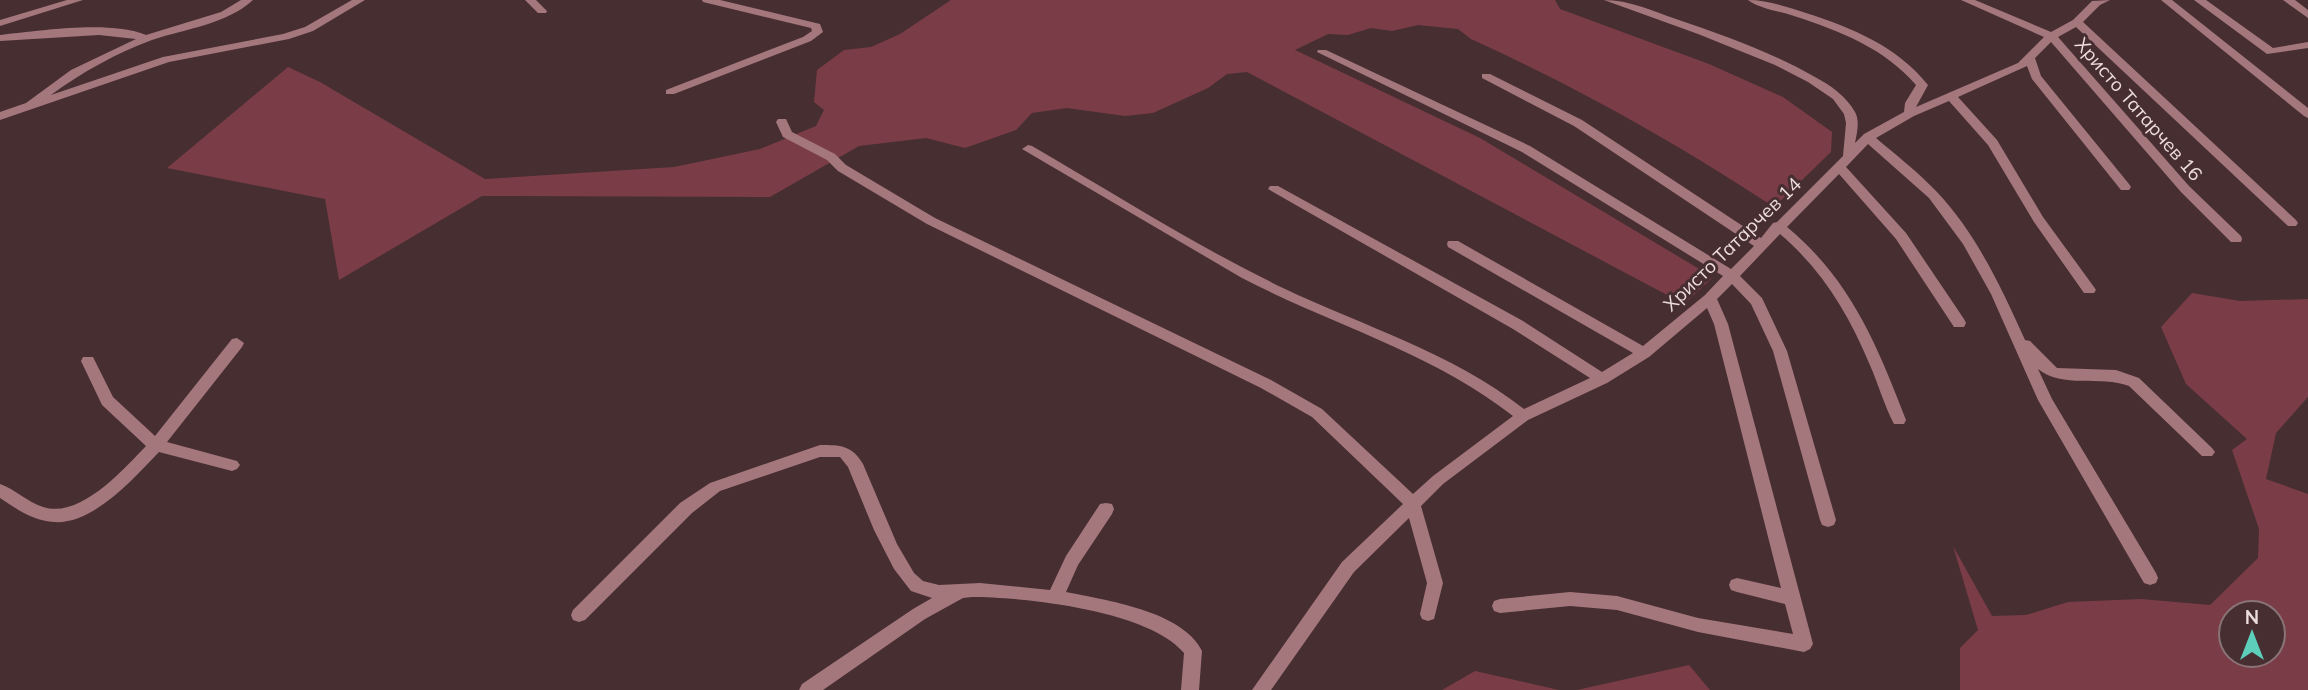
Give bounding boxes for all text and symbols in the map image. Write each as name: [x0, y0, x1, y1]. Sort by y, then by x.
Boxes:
street label: Христо Татарчев 16: [2070, 32, 2208, 186]
street label: Христо Татарчев 14: [1658, 172, 1806, 316]
north arrow: [2217, 599, 2287, 669]
text: N: [2245, 605, 2259, 629]

